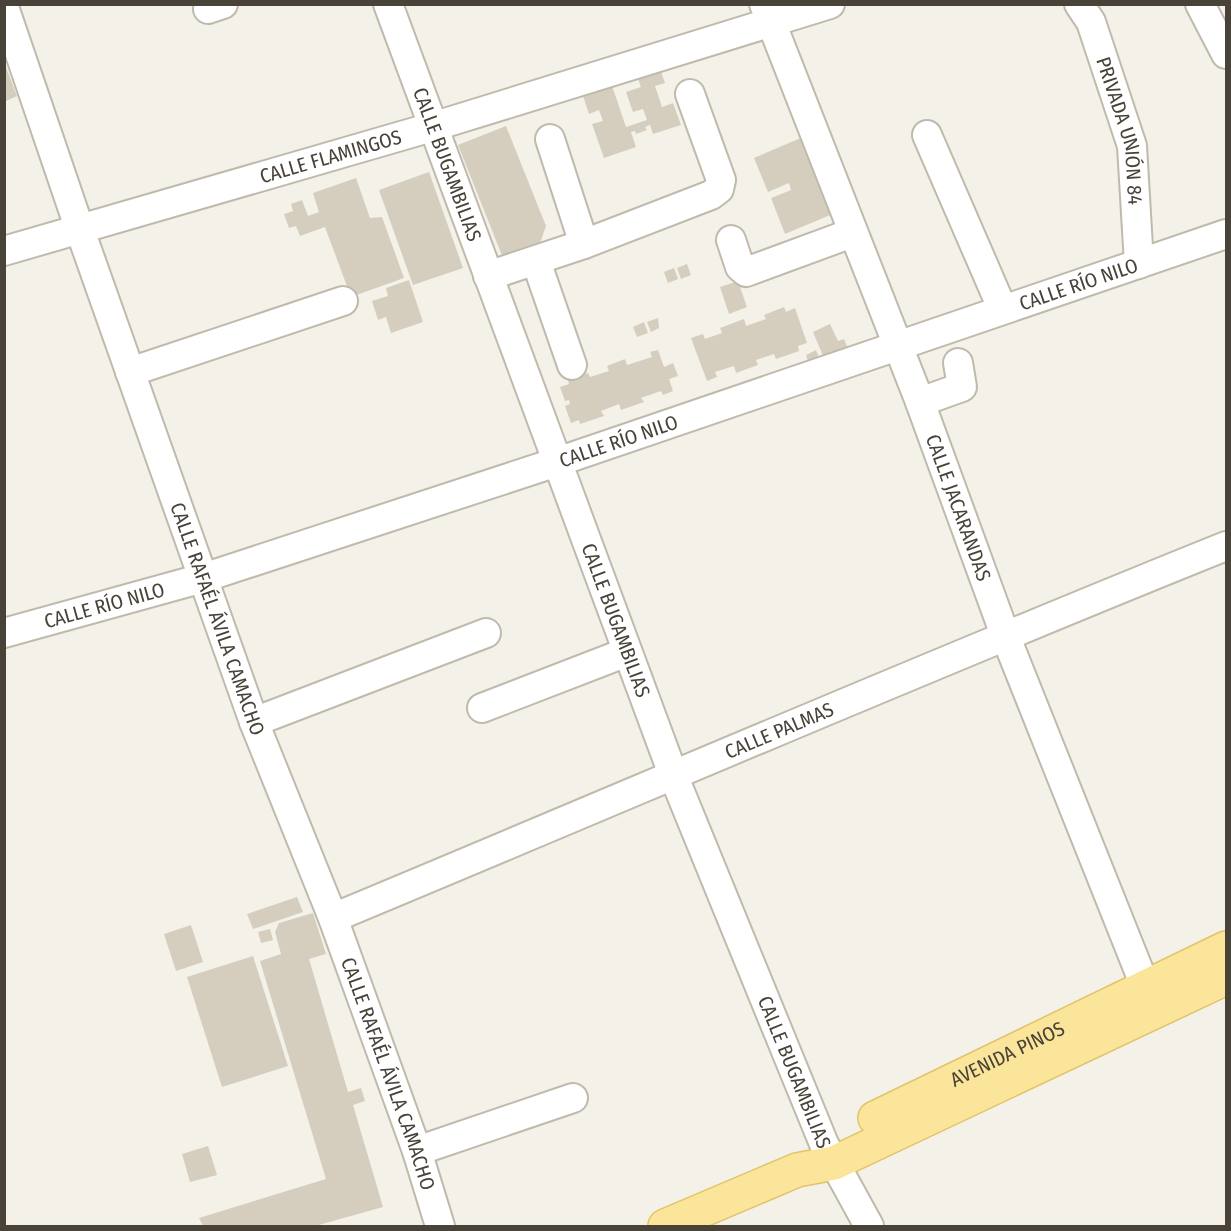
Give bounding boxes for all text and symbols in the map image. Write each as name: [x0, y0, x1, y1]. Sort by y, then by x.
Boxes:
street label: PRIVADA UNIÓN 84: [1091, 54, 1147, 206]
street label: CALLE BUGAMBILIAS: [408, 84, 487, 245]
street label: CALLE FLAMINGOS: [257, 124, 404, 188]
street label: CALLE RÍO NILO: [1016, 253, 1141, 316]
street label: CALLE RÍO NILO: [556, 410, 681, 472]
street label: CALLE JACARANDAS: [921, 431, 996, 584]
street label: CALLE RAFAÉL ÁVILA CAMACHO: [165, 499, 270, 739]
street label: CALLE BUGAMBILIAS: [577, 540, 655, 701]
street label: CALLE RÍO NILO: [41, 577, 167, 633]
street label: CALLE PALMAS: [721, 697, 837, 764]
street label: CALLE RAFAÉL ÁVILA CAMACHO: [336, 954, 440, 1193]
street label: CALLE BUGAMBILIAS: [753, 992, 836, 1152]
street label: AVENIDA PINOS: [946, 1016, 1068, 1092]

